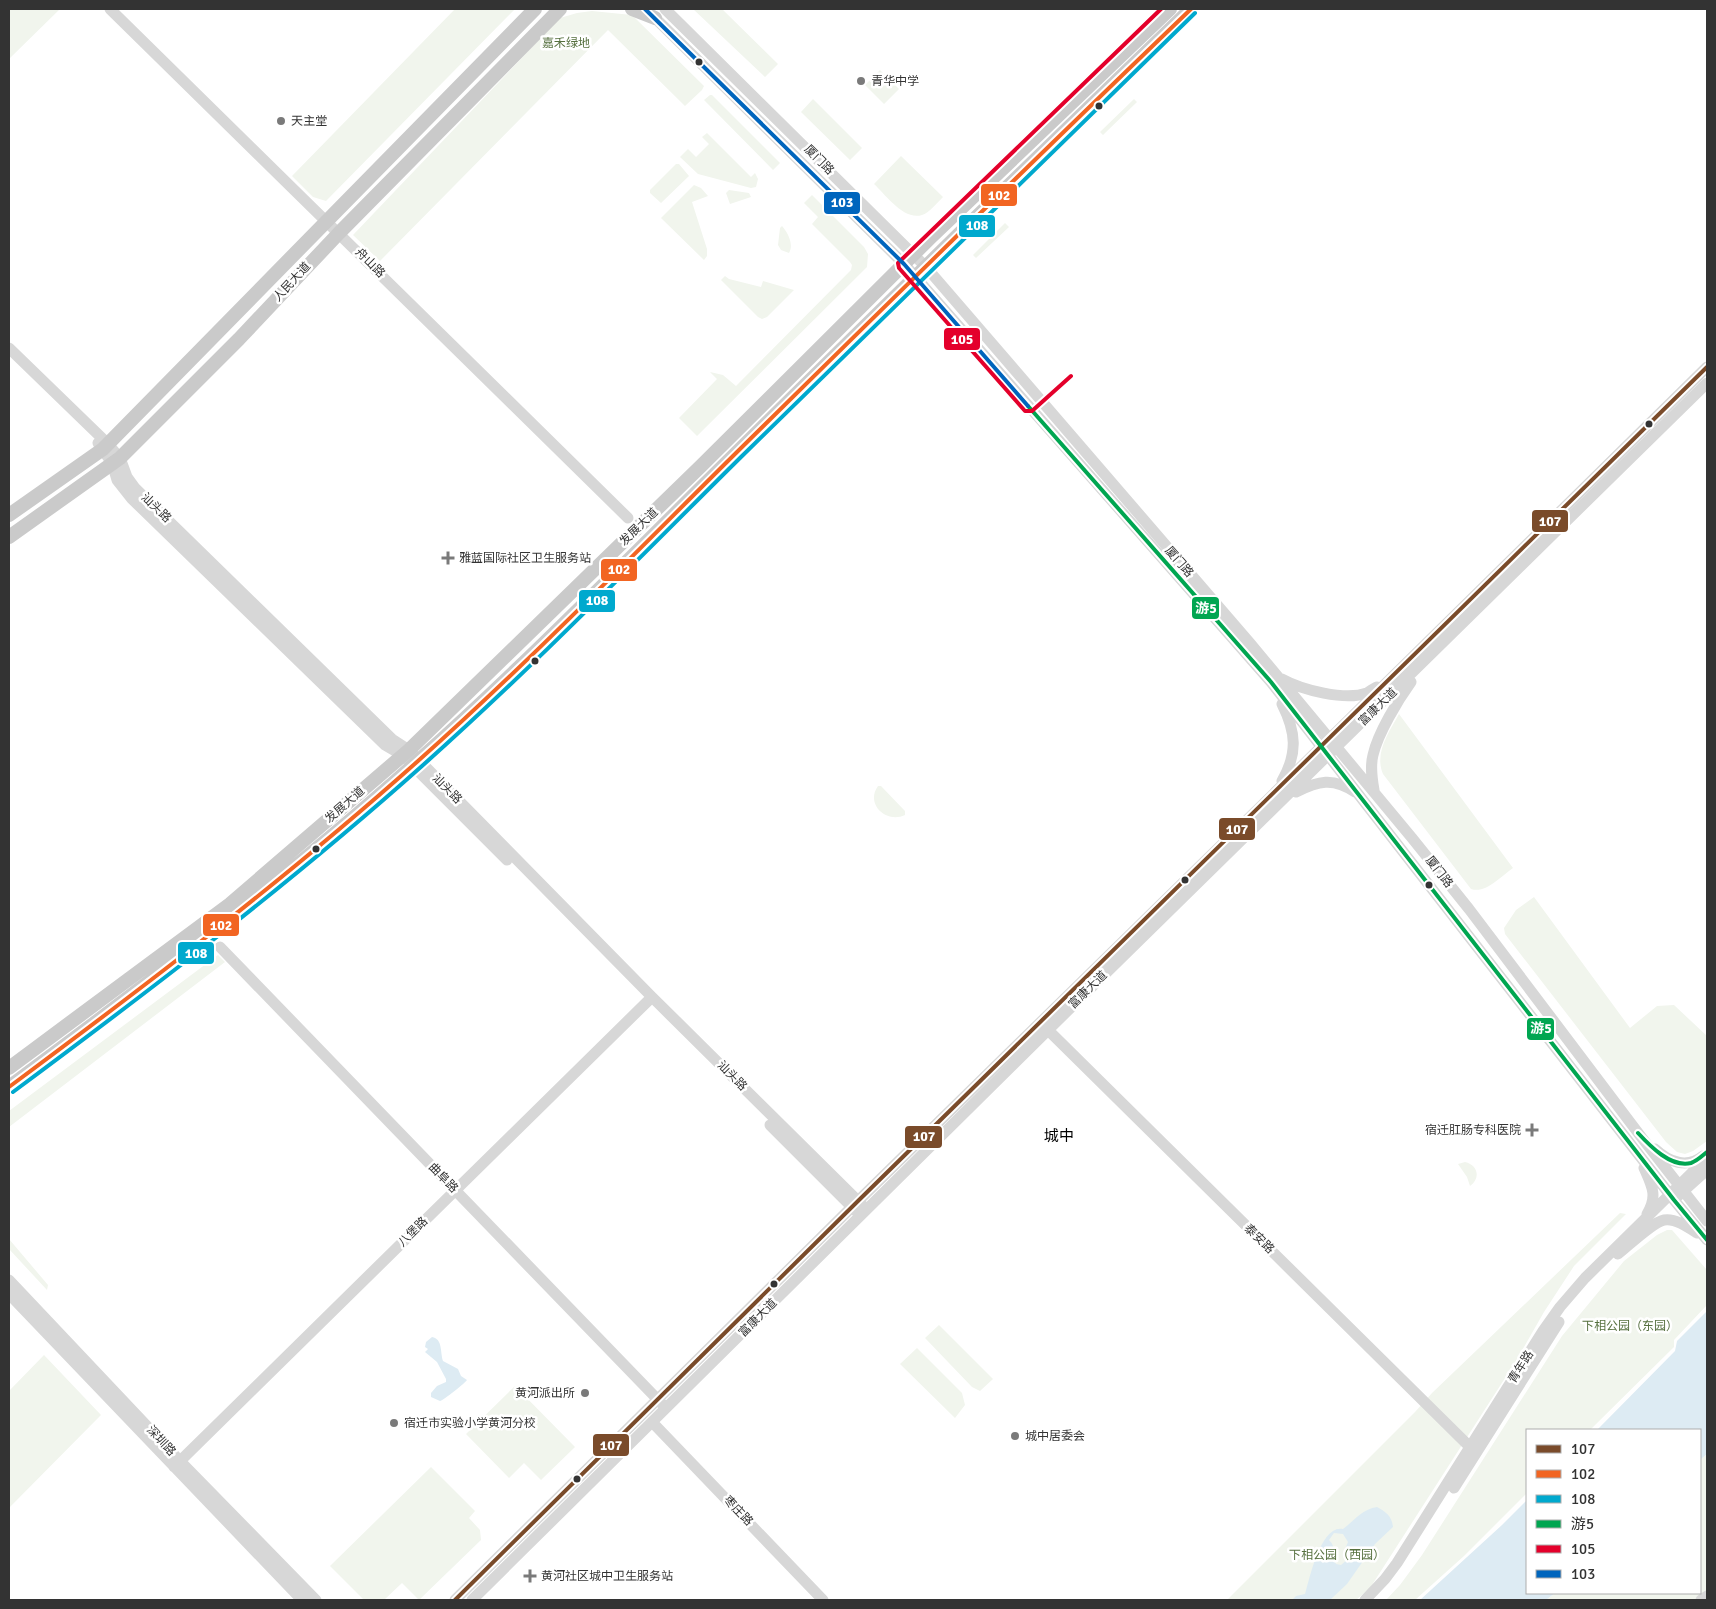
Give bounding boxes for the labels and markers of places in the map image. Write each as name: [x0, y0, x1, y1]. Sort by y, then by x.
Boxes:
unlabelled marker: [694, 57, 704, 67]
place label: 青华中学: [871, 74, 919, 89]
marker: 青华中学: [855, 75, 867, 87]
unlabelled marker: [1094, 101, 1104, 111]
place label: 天主堂: [291, 114, 327, 129]
marker: 天主堂: [275, 115, 287, 127]
unlabelled marker: [1644, 419, 1654, 429]
marker: 雅蓝国际社区卫生服务站: [441, 551, 455, 565]
place label: 雅蓝国际社区卫生服务站: [459, 551, 591, 566]
unlabelled marker: [530, 656, 540, 666]
unlabelled marker: [311, 844, 321, 854]
unlabelled marker: [1180, 875, 1190, 885]
unlabelled marker: [1424, 880, 1434, 890]
place label: 宿迁肛肠专科医院: [1425, 1123, 1521, 1138]
marker: 宿迁肛肠专科医院: [1525, 1123, 1539, 1137]
unlabelled marker: [769, 1279, 779, 1289]
place label: 黄河派出所: [515, 1386, 575, 1401]
marker: 黄河派出所: [579, 1387, 591, 1399]
place label: 宿迁市实验小学黄河分校: [404, 1416, 536, 1431]
marker: 宿迁市实验小学黄河分校: [388, 1417, 400, 1429]
place label: 城中居委会: [1025, 1429, 1085, 1444]
marker: 城中居委会: [1009, 1430, 1021, 1442]
unlabelled marker: [572, 1474, 582, 1484]
marker: 黄河社区城中卫生服务站: [523, 1569, 537, 1583]
place label: 黄河社区城中卫生服务站: [541, 1569, 673, 1584]

